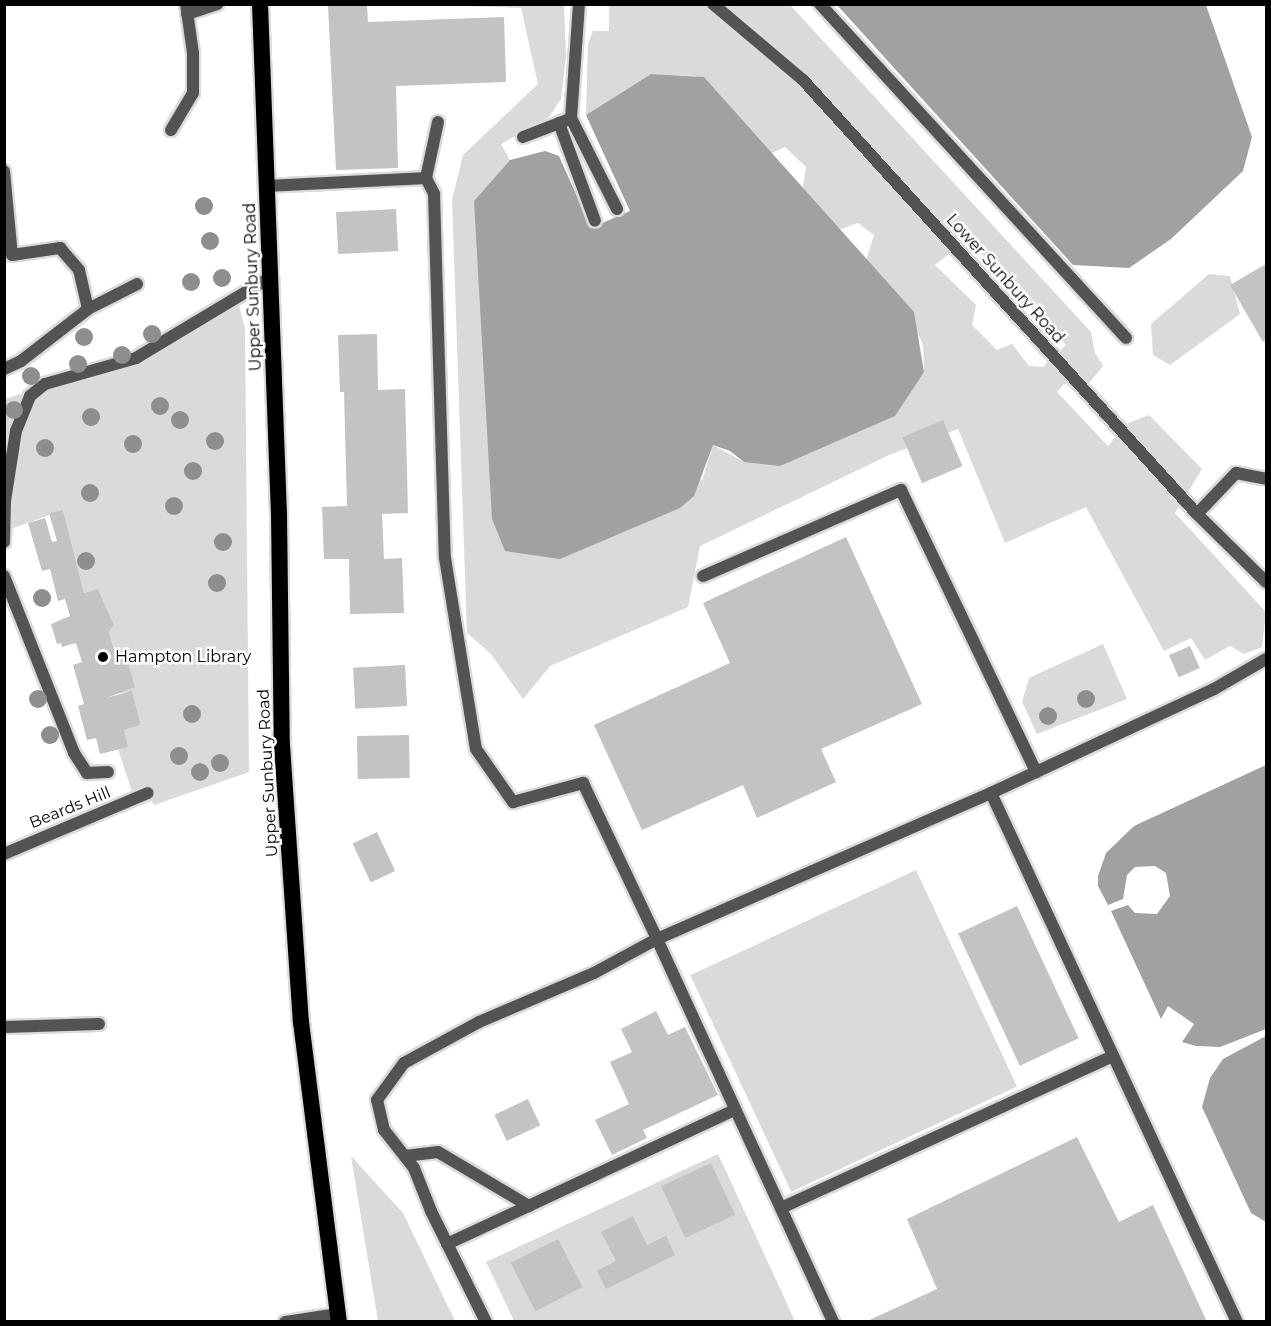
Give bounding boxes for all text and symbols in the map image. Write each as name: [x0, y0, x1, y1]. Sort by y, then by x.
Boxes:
street label: Upper Sunbury Road: [240, 202, 266, 372]
street label: Lower Sunbury Road: [942, 210, 1068, 348]
place label: Hampton Library: [115, 647, 251, 667]
marker: Hampton Library: [96, 650, 110, 664]
street label: Upper Sunbury Road: [254, 688, 282, 858]
street label: Beards Hill: [27, 783, 113, 833]

